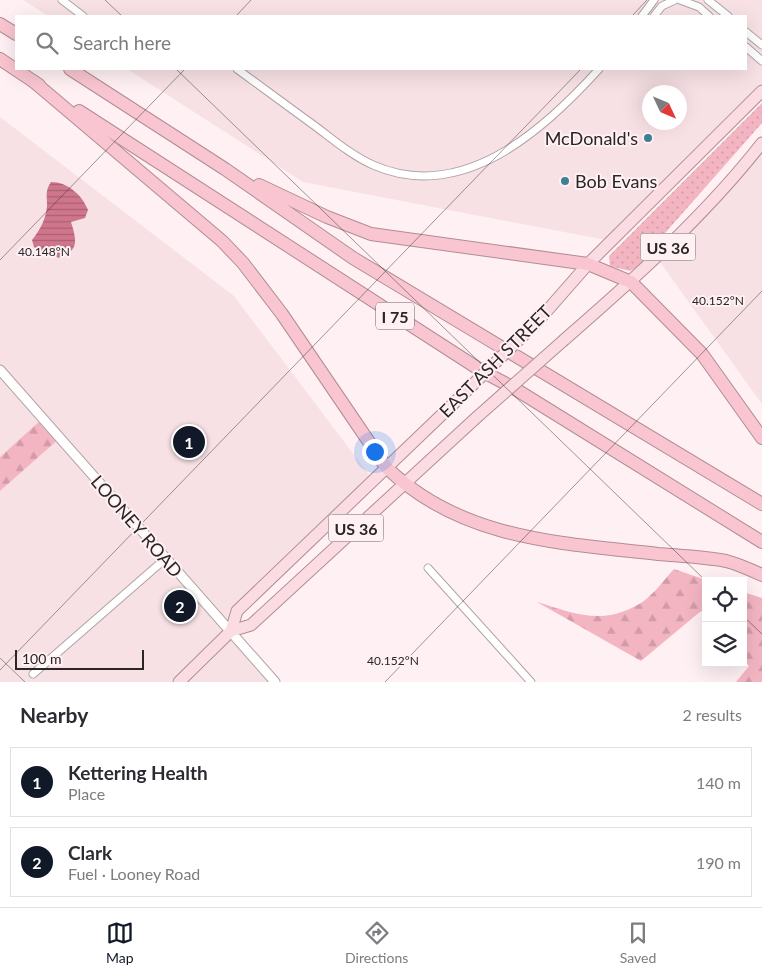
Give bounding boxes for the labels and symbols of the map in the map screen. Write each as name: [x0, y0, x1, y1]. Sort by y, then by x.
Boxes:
north arrow: [642, 85, 687, 130]
place label: McDonald's: [545, 127, 638, 149]
marker: McDonald's: [642, 132, 654, 144]
place label: Bob Evans: [575, 170, 657, 192]
marker: Bob Evans: [559, 175, 571, 187]
road number: US 36: [640, 233, 696, 260]
text: 40.148°N: [18, 244, 70, 259]
text: 40.152°N: [692, 293, 744, 308]
street label: EAST ASH STREET: [434, 300, 556, 422]
road number: I 75: [376, 302, 414, 330]
pin: 1: [173, 423, 205, 461]
your location: [362, 439, 388, 465]
street label: LOONEY ROAD: [87, 471, 187, 581]
road number: US 36: [328, 514, 384, 542]
pin: 2: [164, 587, 196, 625]
scale bar: [15, 647, 144, 670]
text: 40.152°N: [367, 653, 419, 668]

